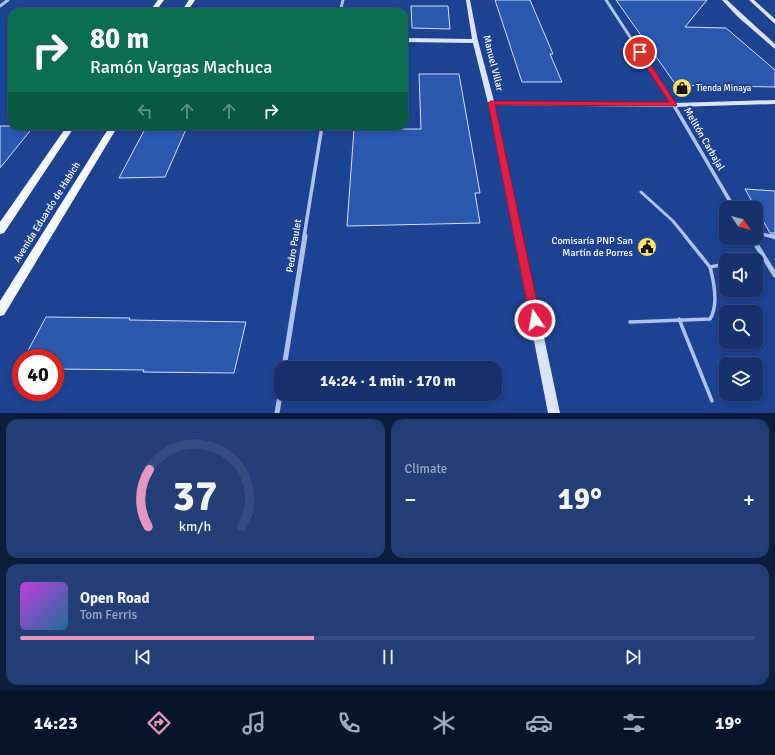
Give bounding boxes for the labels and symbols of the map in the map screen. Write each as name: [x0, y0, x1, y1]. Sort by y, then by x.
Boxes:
street label: Manuel Villar: [480, 34, 506, 92]
pin: [623, 35, 657, 69]
shop icon: Tienda Minaya: [671, 77, 693, 99]
place label: Tienda Minaya: [696, 83, 752, 94]
street label: Melitón Carbajal: [681, 105, 727, 173]
street label: Avenida Eduardo de Habich: [11, 160, 83, 264]
north arrow: [719, 201, 763, 245]
street label: Pedro Paulet: [284, 218, 304, 274]
place label: Comisaría PNP San Martín de Porres: [551, 235, 634, 259]
public building icon: Comisaría PNP San Martín de Porres: [636, 236, 658, 258]
position arrow: [514, 299, 556, 341]
speed limit sign: 40: [12, 349, 64, 401]

